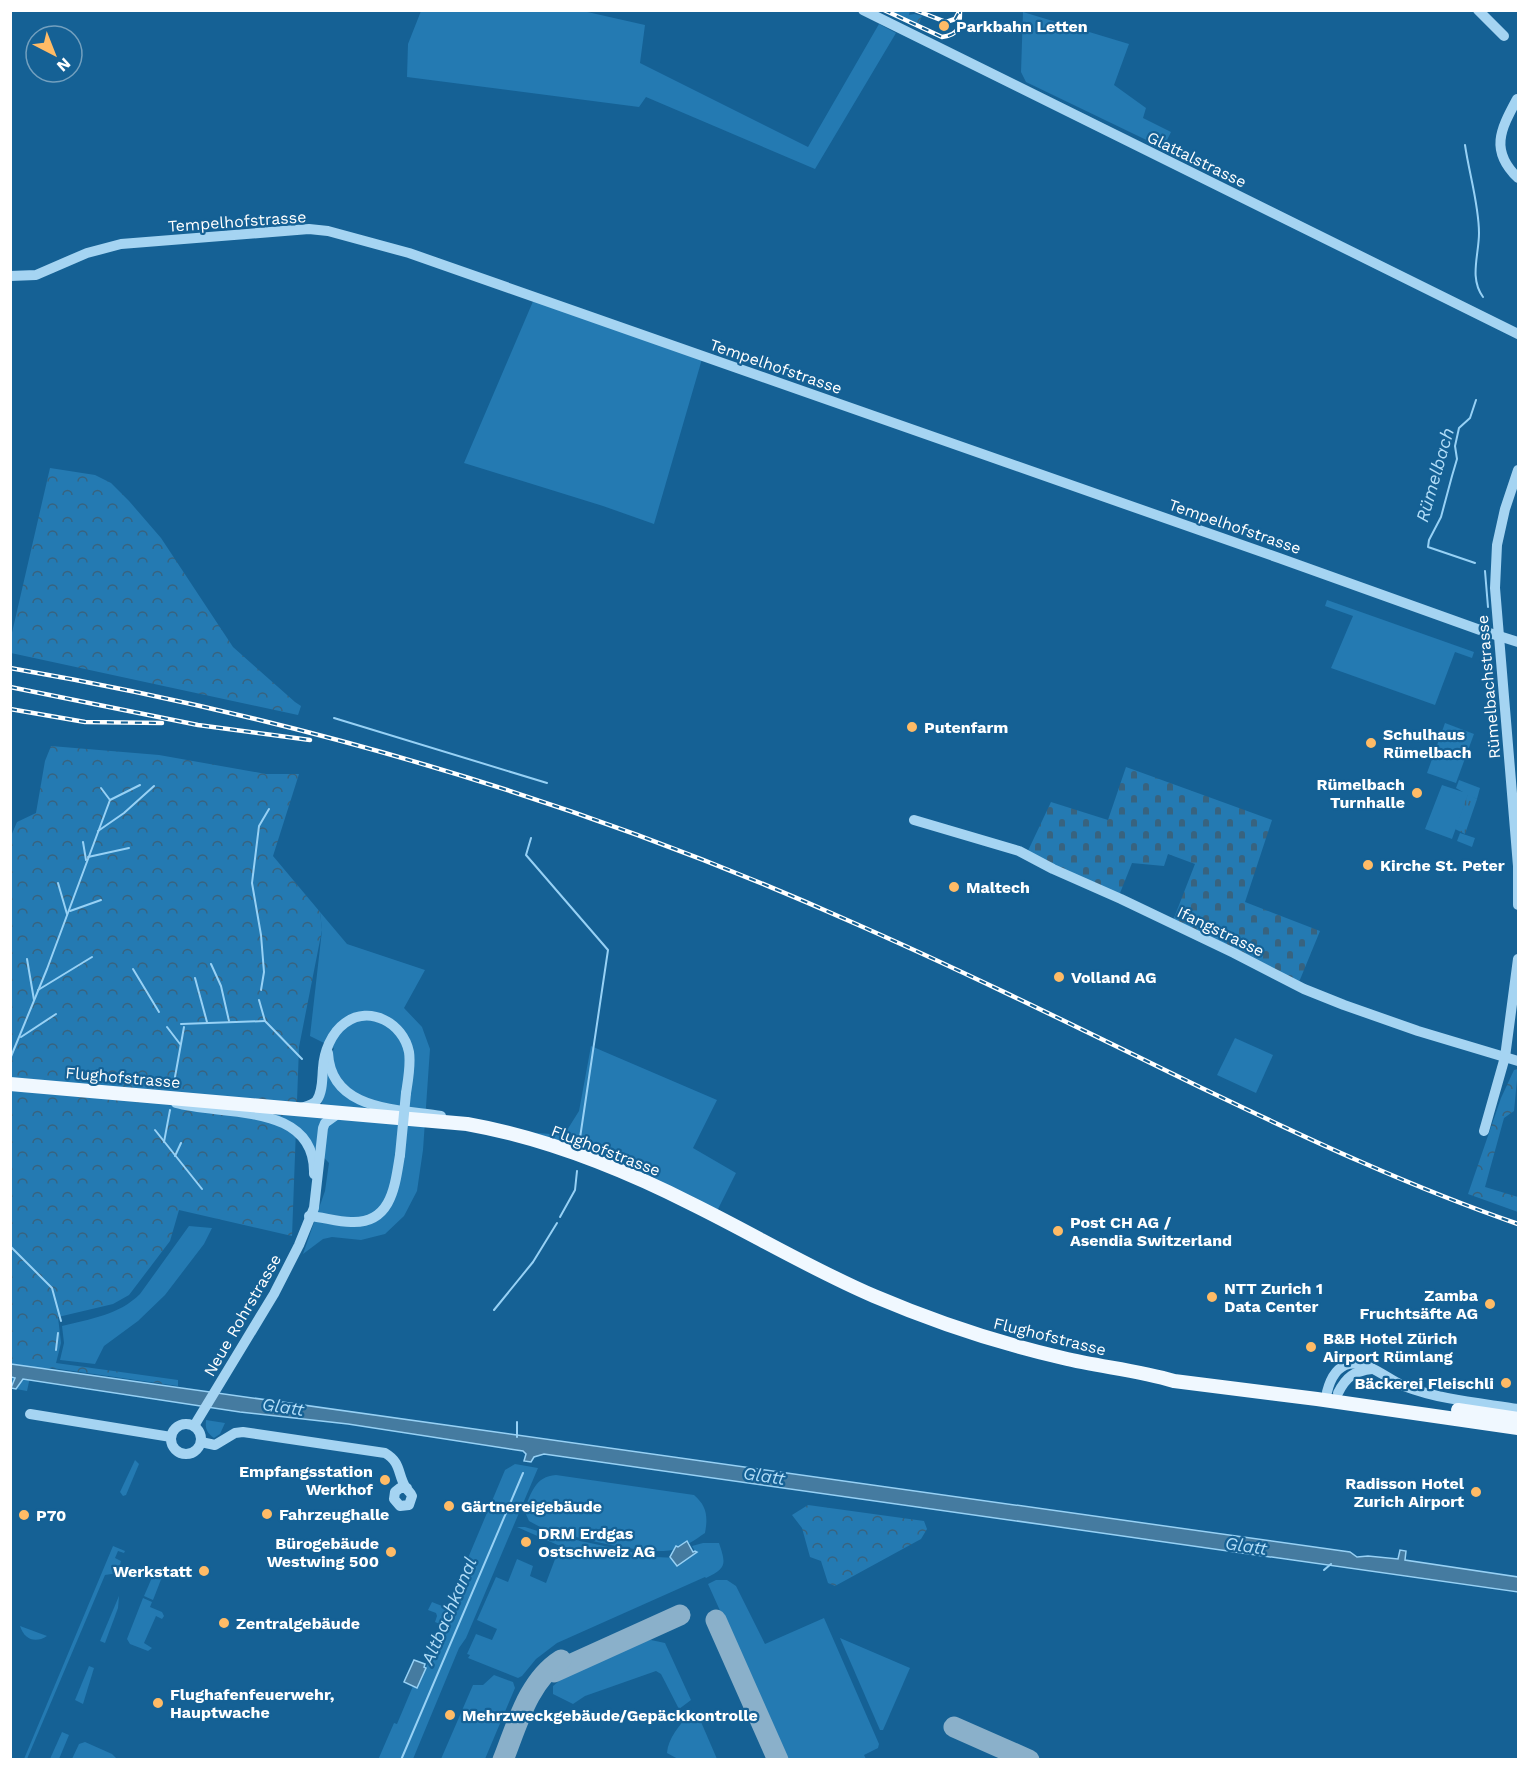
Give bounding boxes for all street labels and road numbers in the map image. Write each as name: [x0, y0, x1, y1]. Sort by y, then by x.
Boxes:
street label: Glattalstrasse: [1144, 127, 1250, 192]
street label: Tempelhofstrasse: [167, 207, 307, 236]
street label: Tempelhofstrasse: [707, 335, 845, 398]
street label: Tempelhofstrasse: [1166, 495, 1304, 558]
street label: Rümelbachstrasse: [1473, 614, 1504, 760]
street label: Ifangstrasse: [1174, 902, 1267, 961]
street label: Flughofstrasse: [65, 1063, 181, 1092]
street label: Flughofstrasse: [549, 1121, 663, 1180]
street label: Neue Rohrstrasse: [200, 1251, 285, 1380]
street label: Flughofstrasse: [992, 1313, 1108, 1360]

